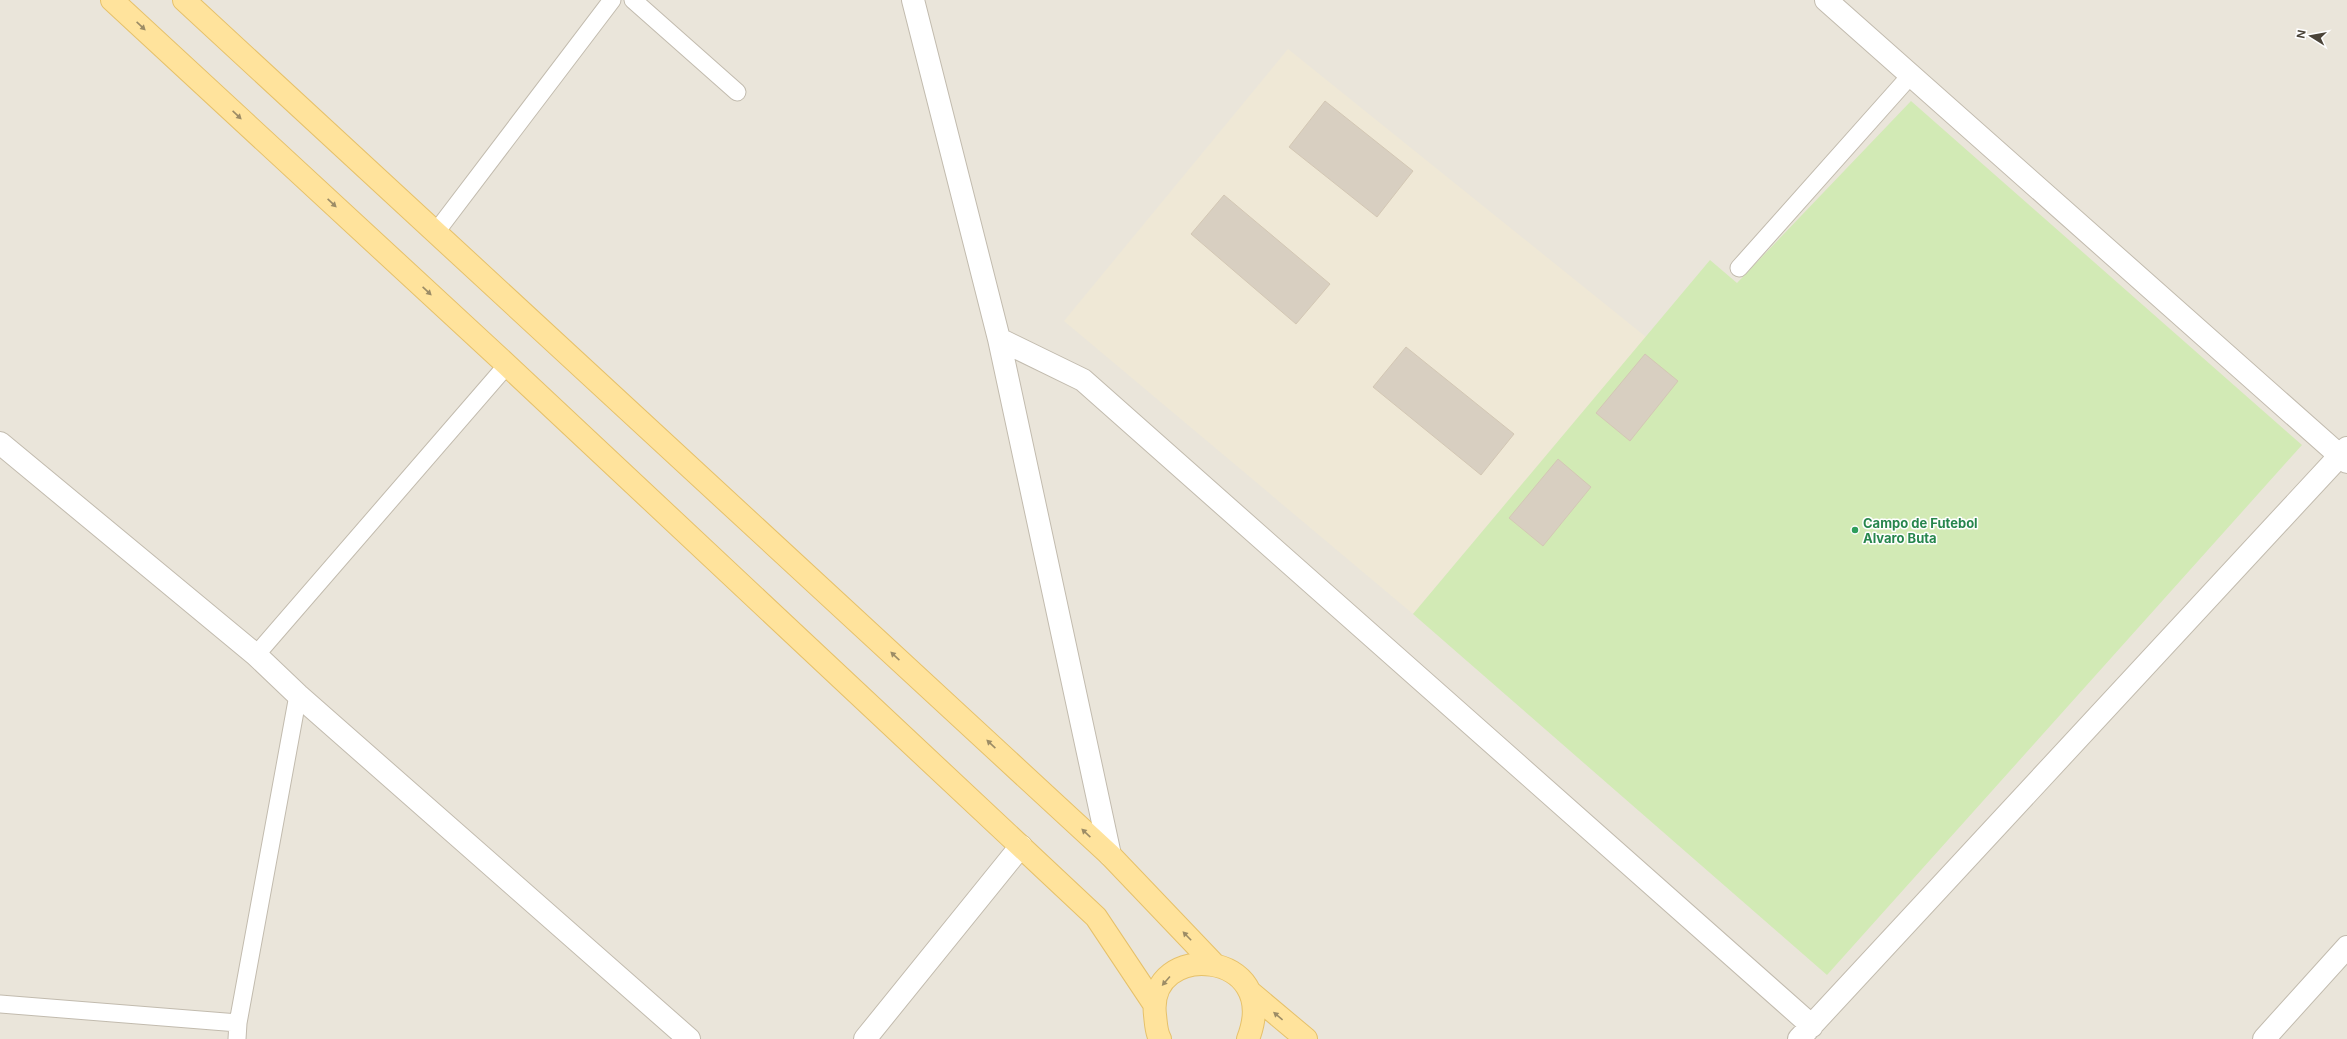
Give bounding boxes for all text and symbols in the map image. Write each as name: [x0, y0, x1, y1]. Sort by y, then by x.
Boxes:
north arrow: [2291, 16, 2331, 56]
one-way arrow: [136, 22, 146, 31]
text: N: [2294, 29, 2309, 40]
one-way arrow: [231, 110, 242, 119]
one-way arrow: [327, 198, 337, 208]
one-way arrow: [423, 286, 432, 295]
place label: Campo de Futebol Alvaro Buta: [1863, 515, 1978, 546]
marker: Campo de Futebol Alvaro Buta: [1850, 525, 1860, 535]
one-way arrow: [890, 651, 900, 661]
one-way arrow: [985, 740, 996, 749]
one-way arrow: [1081, 828, 1091, 837]
one-way arrow: [1183, 931, 1192, 940]
one-way arrow: [1162, 975, 1171, 986]
one-way arrow: [1273, 1011, 1284, 1020]

